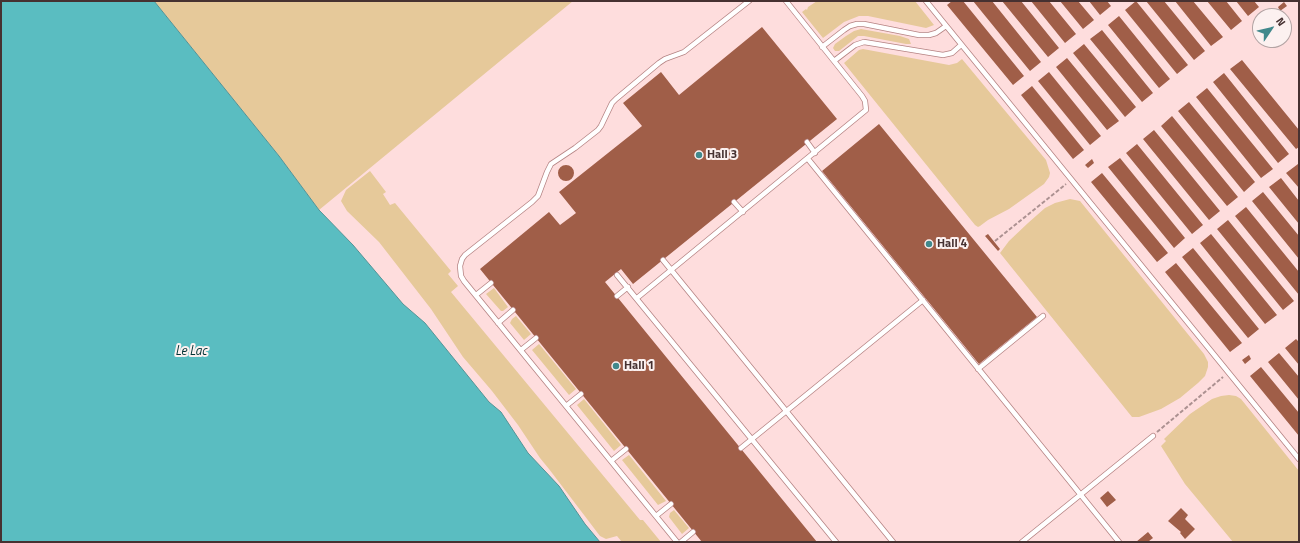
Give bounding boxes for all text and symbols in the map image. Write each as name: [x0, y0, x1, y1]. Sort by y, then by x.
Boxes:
north arrow: [1252, 8, 1292, 48]
text: N: [1272, 14, 1290, 29]
place label: Hall 3: [707, 148, 737, 162]
marker: Hall 3: [694, 150, 704, 160]
place label: Hall 4: [937, 237, 967, 251]
marker: Hall 4: [924, 239, 934, 249]
water label: Le Lac: [175, 344, 207, 360]
place label: Hall 1: [624, 359, 654, 373]
marker: Hall 1: [611, 361, 621, 371]

